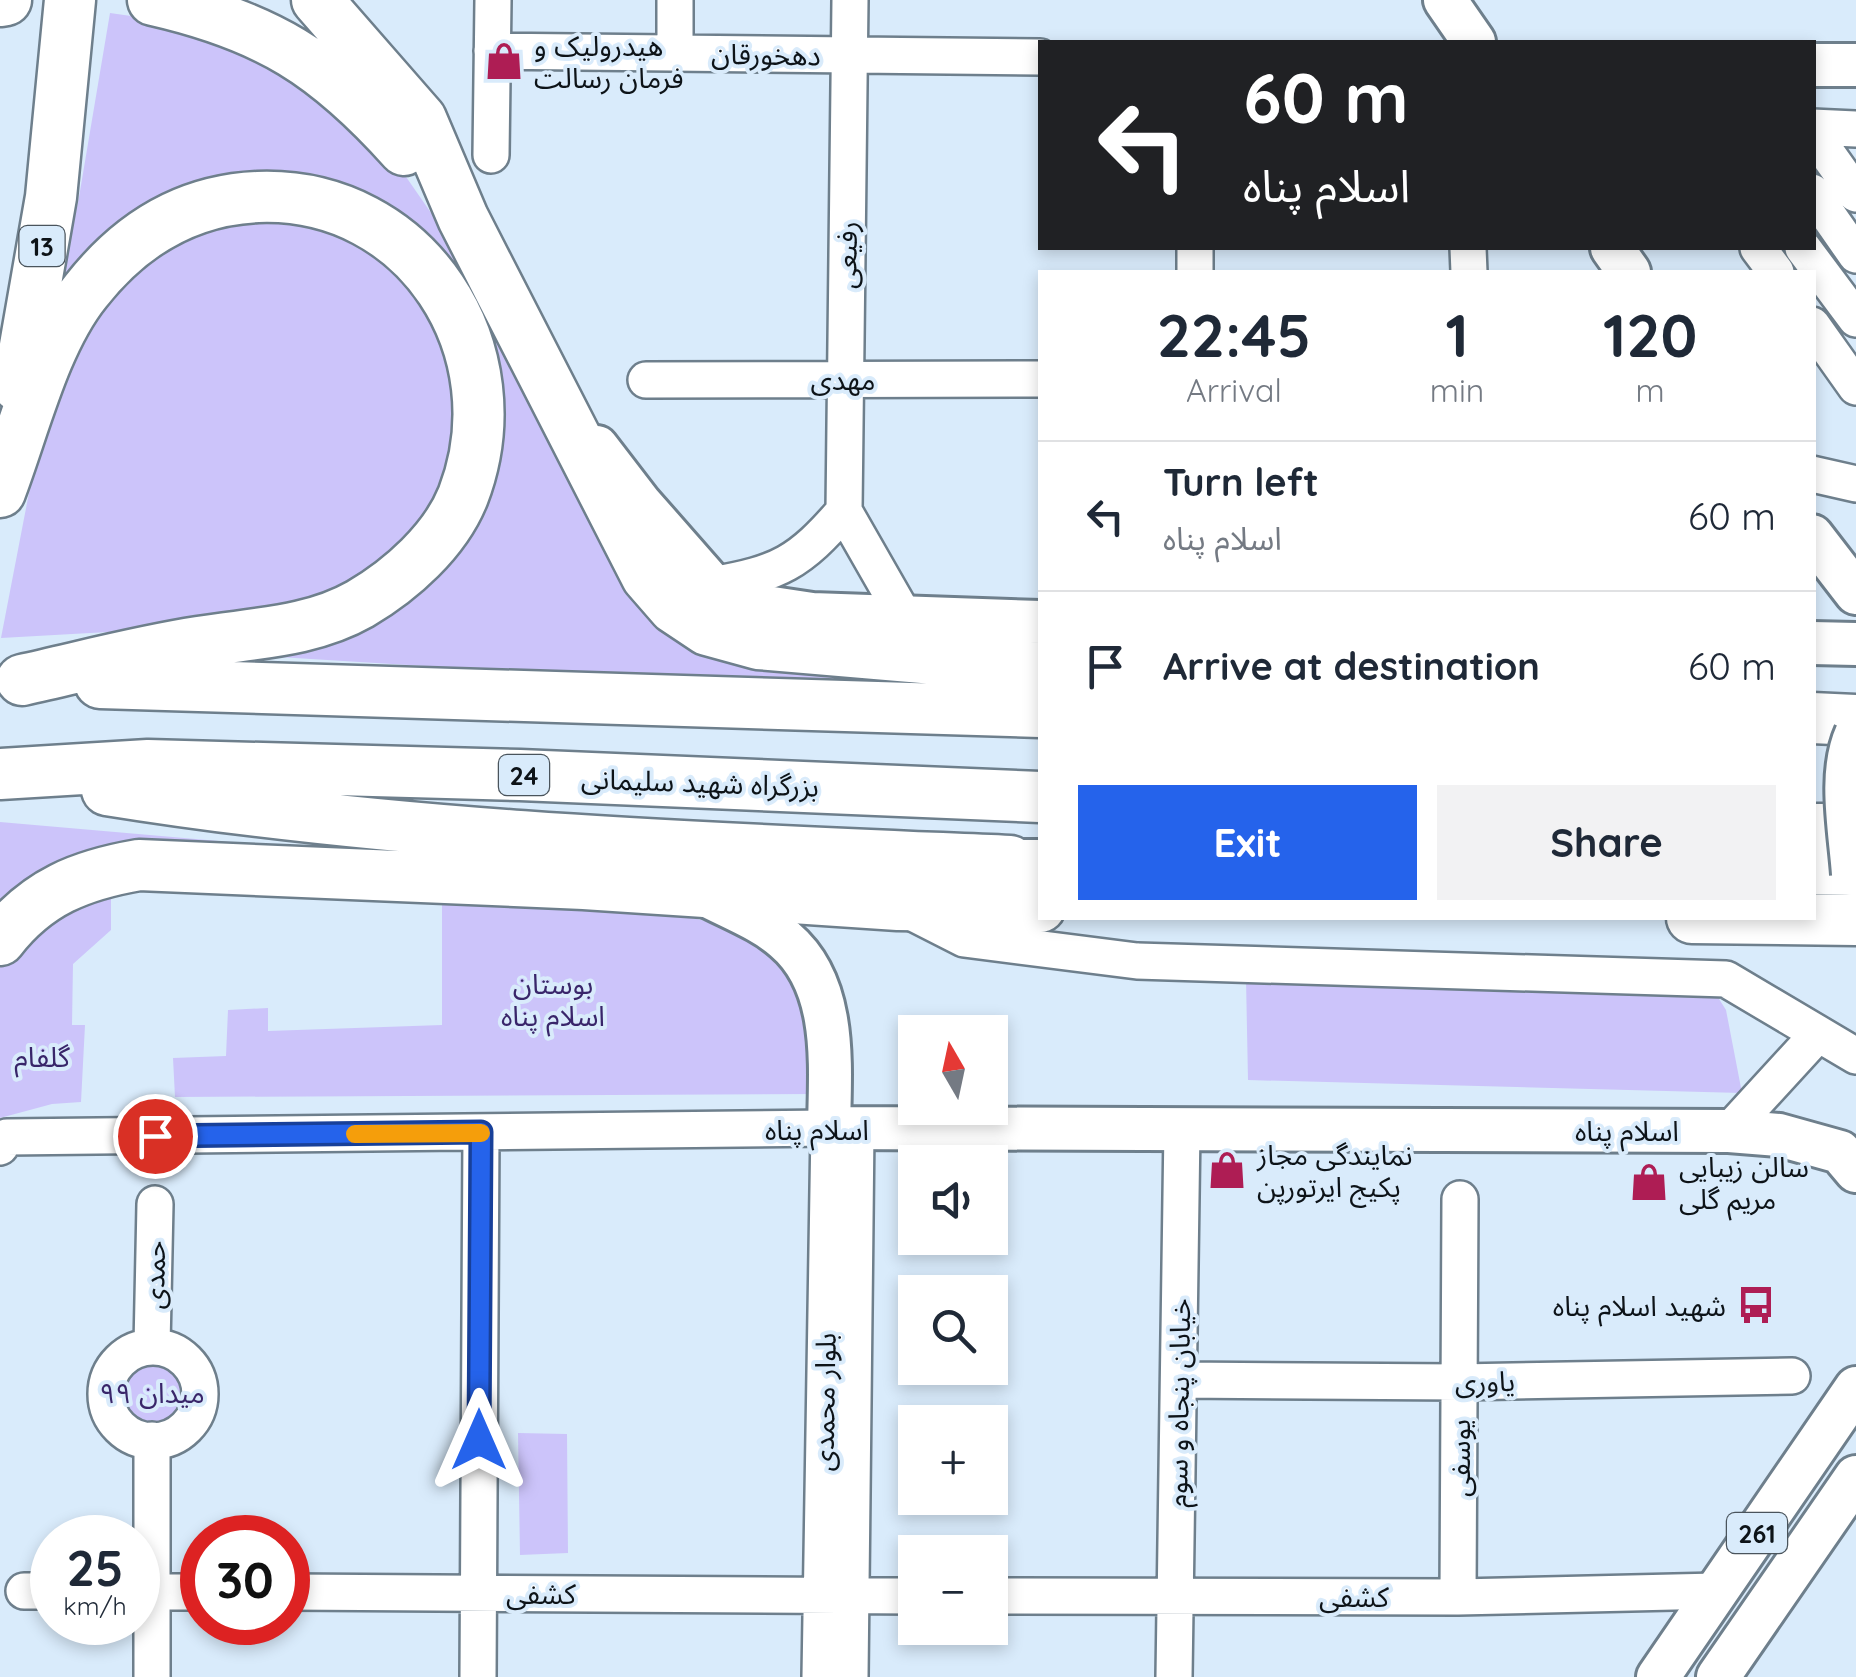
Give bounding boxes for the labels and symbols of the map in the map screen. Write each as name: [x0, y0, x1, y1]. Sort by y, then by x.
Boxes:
place label: هیدرولیک و فرمان رسالت: [534, 28, 684, 95]
street label: دهخورقان: [711, 36, 821, 72]
shop icon: هیدرولیک و فرمان رسالت: [483, 40, 525, 82]
street label: رفیعی: [828, 221, 864, 289]
road number: 13: [20, 226, 64, 266]
street label: مهدی: [810, 362, 876, 397]
road number: 24: [499, 755, 549, 795]
street label: بزرگراه شهید سلیمانی: [581, 760, 819, 804]
park label: بوستان اسلام پناه: [501, 966, 605, 1037]
north arrow: [898, 1015, 1008, 1125]
park label: گلفام: [14, 1039, 70, 1078]
pin: [113, 1094, 198, 1179]
street label: اسلام پناه: [765, 1112, 869, 1151]
street label: اسلام پناه: [1575, 1113, 1679, 1152]
place label: نمایندگی مجاز پکیج ایرتورپن: [1256, 1137, 1413, 1208]
shop icon: نمایندگی مجاز پکیج ایرتورپن: [1206, 1149, 1248, 1191]
place label: سالن زیبایی مریم گلی: [1679, 1149, 1809, 1221]
shop icon: سالن زیبایی مریم گلی: [1628, 1161, 1670, 1203]
street label: حمدی: [136, 1240, 172, 1310]
bus stop icon: شهید اسلام پناه: [1735, 1284, 1777, 1326]
place label: شهید اسلام پناه: [1553, 1288, 1726, 1327]
street label: خیابان پنجاه و سوم: [1159, 1298, 1201, 1508]
street label: بلوار محمدی: [805, 1332, 843, 1472]
street label: یاوری: [1454, 1363, 1516, 1399]
park label: میدان ۹۹: [99, 1375, 205, 1410]
position arrow: [427, 1388, 531, 1492]
street label: یوسفی: [1442, 1419, 1477, 1497]
road number: 261: [1727, 1513, 1787, 1553]
speed limit sign: 30: [180, 1515, 310, 1645]
street label: کشفی: [506, 1576, 576, 1611]
street label: کشفی: [1319, 1579, 1389, 1614]

